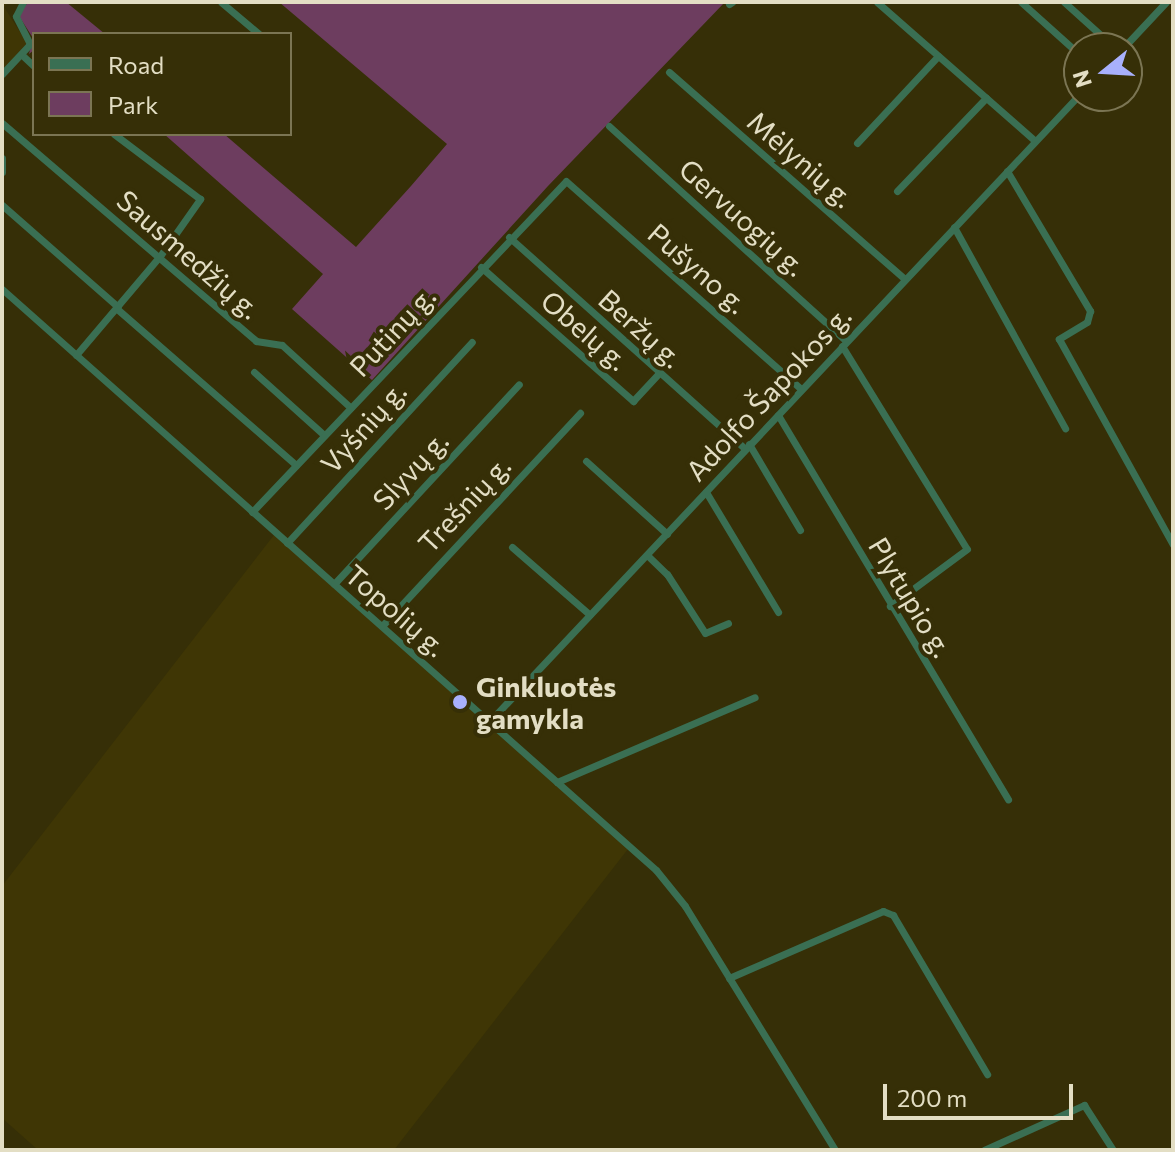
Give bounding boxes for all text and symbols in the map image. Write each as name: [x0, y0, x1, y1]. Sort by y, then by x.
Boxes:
legend: [32, 32, 292, 136]
north arrow: [1063, 32, 1143, 112]
text: Road: [108, 50, 164, 79]
text: N: [1066, 67, 1097, 91]
text: Park: [108, 90, 158, 119]
street label: Mėlynių g.: [741, 104, 861, 214]
street label: Gervuogių g.: [673, 152, 813, 282]
street label: Sausmedžių g.: [111, 183, 267, 325]
street label: Pušyno g.: [642, 216, 754, 320]
street label: Putinų g.: [342, 279, 442, 383]
street label: Beržų g.: [592, 282, 690, 374]
street label: Obelų g.: [535, 283, 635, 377]
street label: Adolfo Šapokos g.: [679, 299, 857, 487]
street label: Vyšnių g.: [313, 374, 413, 480]
street label: Slyvų g.: [365, 424, 455, 516]
street label: Trešnių g.: [411, 449, 517, 559]
street label: Plytupio g.: [862, 531, 960, 663]
street label: Topolių g.: [339, 557, 453, 663]
place label: Ginkluotės gamykla: [476, 669, 616, 735]
marker: Ginkluotės gamykla: [451, 693, 469, 711]
scale bar: [887, 1068, 1077, 1118]
text: 200 m: [897, 1083, 967, 1112]

